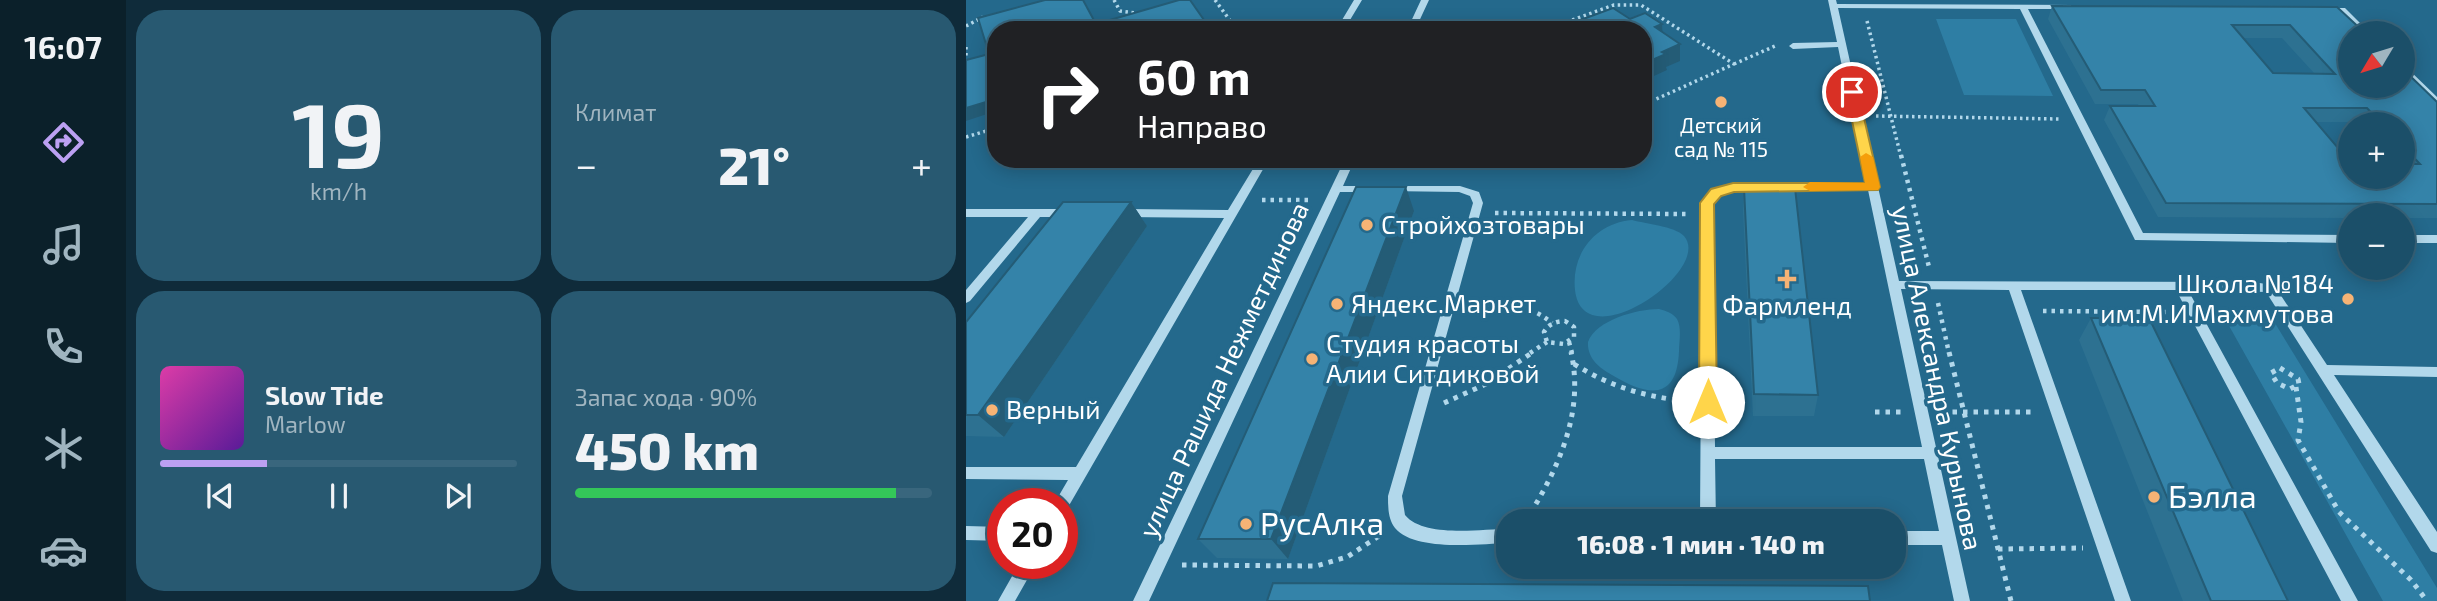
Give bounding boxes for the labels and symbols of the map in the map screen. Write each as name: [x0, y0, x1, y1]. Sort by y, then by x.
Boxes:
north arrow: [2338, 21, 2415, 98]
pin: [1822, 62, 1882, 122]
marker: Детский сад № 115: [1713, 94, 1729, 110]
place label: Детский сад № 115: [1674, 112, 1768, 161]
street label: улица Рашида Нежметдинова: [1131, 197, 1315, 542]
street label: улица Александра Курынова: [1886, 202, 1990, 553]
place label: Стройхозтовары: [1381, 208, 1585, 239]
marker: Стройхозтовары: [1359, 217, 1375, 233]
place label: Школа №184 им.М.И.Махмутова: [2100, 267, 2334, 329]
marker: Фармленд: [1779, 271, 1795, 287]
place label: Яндекс.Маркет: [1351, 287, 1537, 318]
place label: Фармленд: [1722, 289, 1852, 320]
marker: Школа №184 им.М.И.Махмутова: [2340, 291, 2356, 307]
marker: Яндекс.Маркет: [1329, 296, 1345, 312]
place label: Студия красоты Алии Ситдиковой: [1326, 327, 1540, 388]
marker: Студия красоты Алии Ситдиковой: [1304, 351, 1320, 367]
position arrow: [1671, 365, 1745, 439]
place label: Верный: [1006, 393, 1100, 424]
marker: Верный: [984, 402, 1000, 418]
place label: Бэлла: [2168, 476, 2257, 514]
speed limit sign: 20: [987, 488, 1078, 579]
marker: Бэлла: [2146, 489, 2162, 505]
place label: РусАлка: [1260, 503, 1384, 542]
marker: РусАлка: [1238, 516, 1254, 532]

